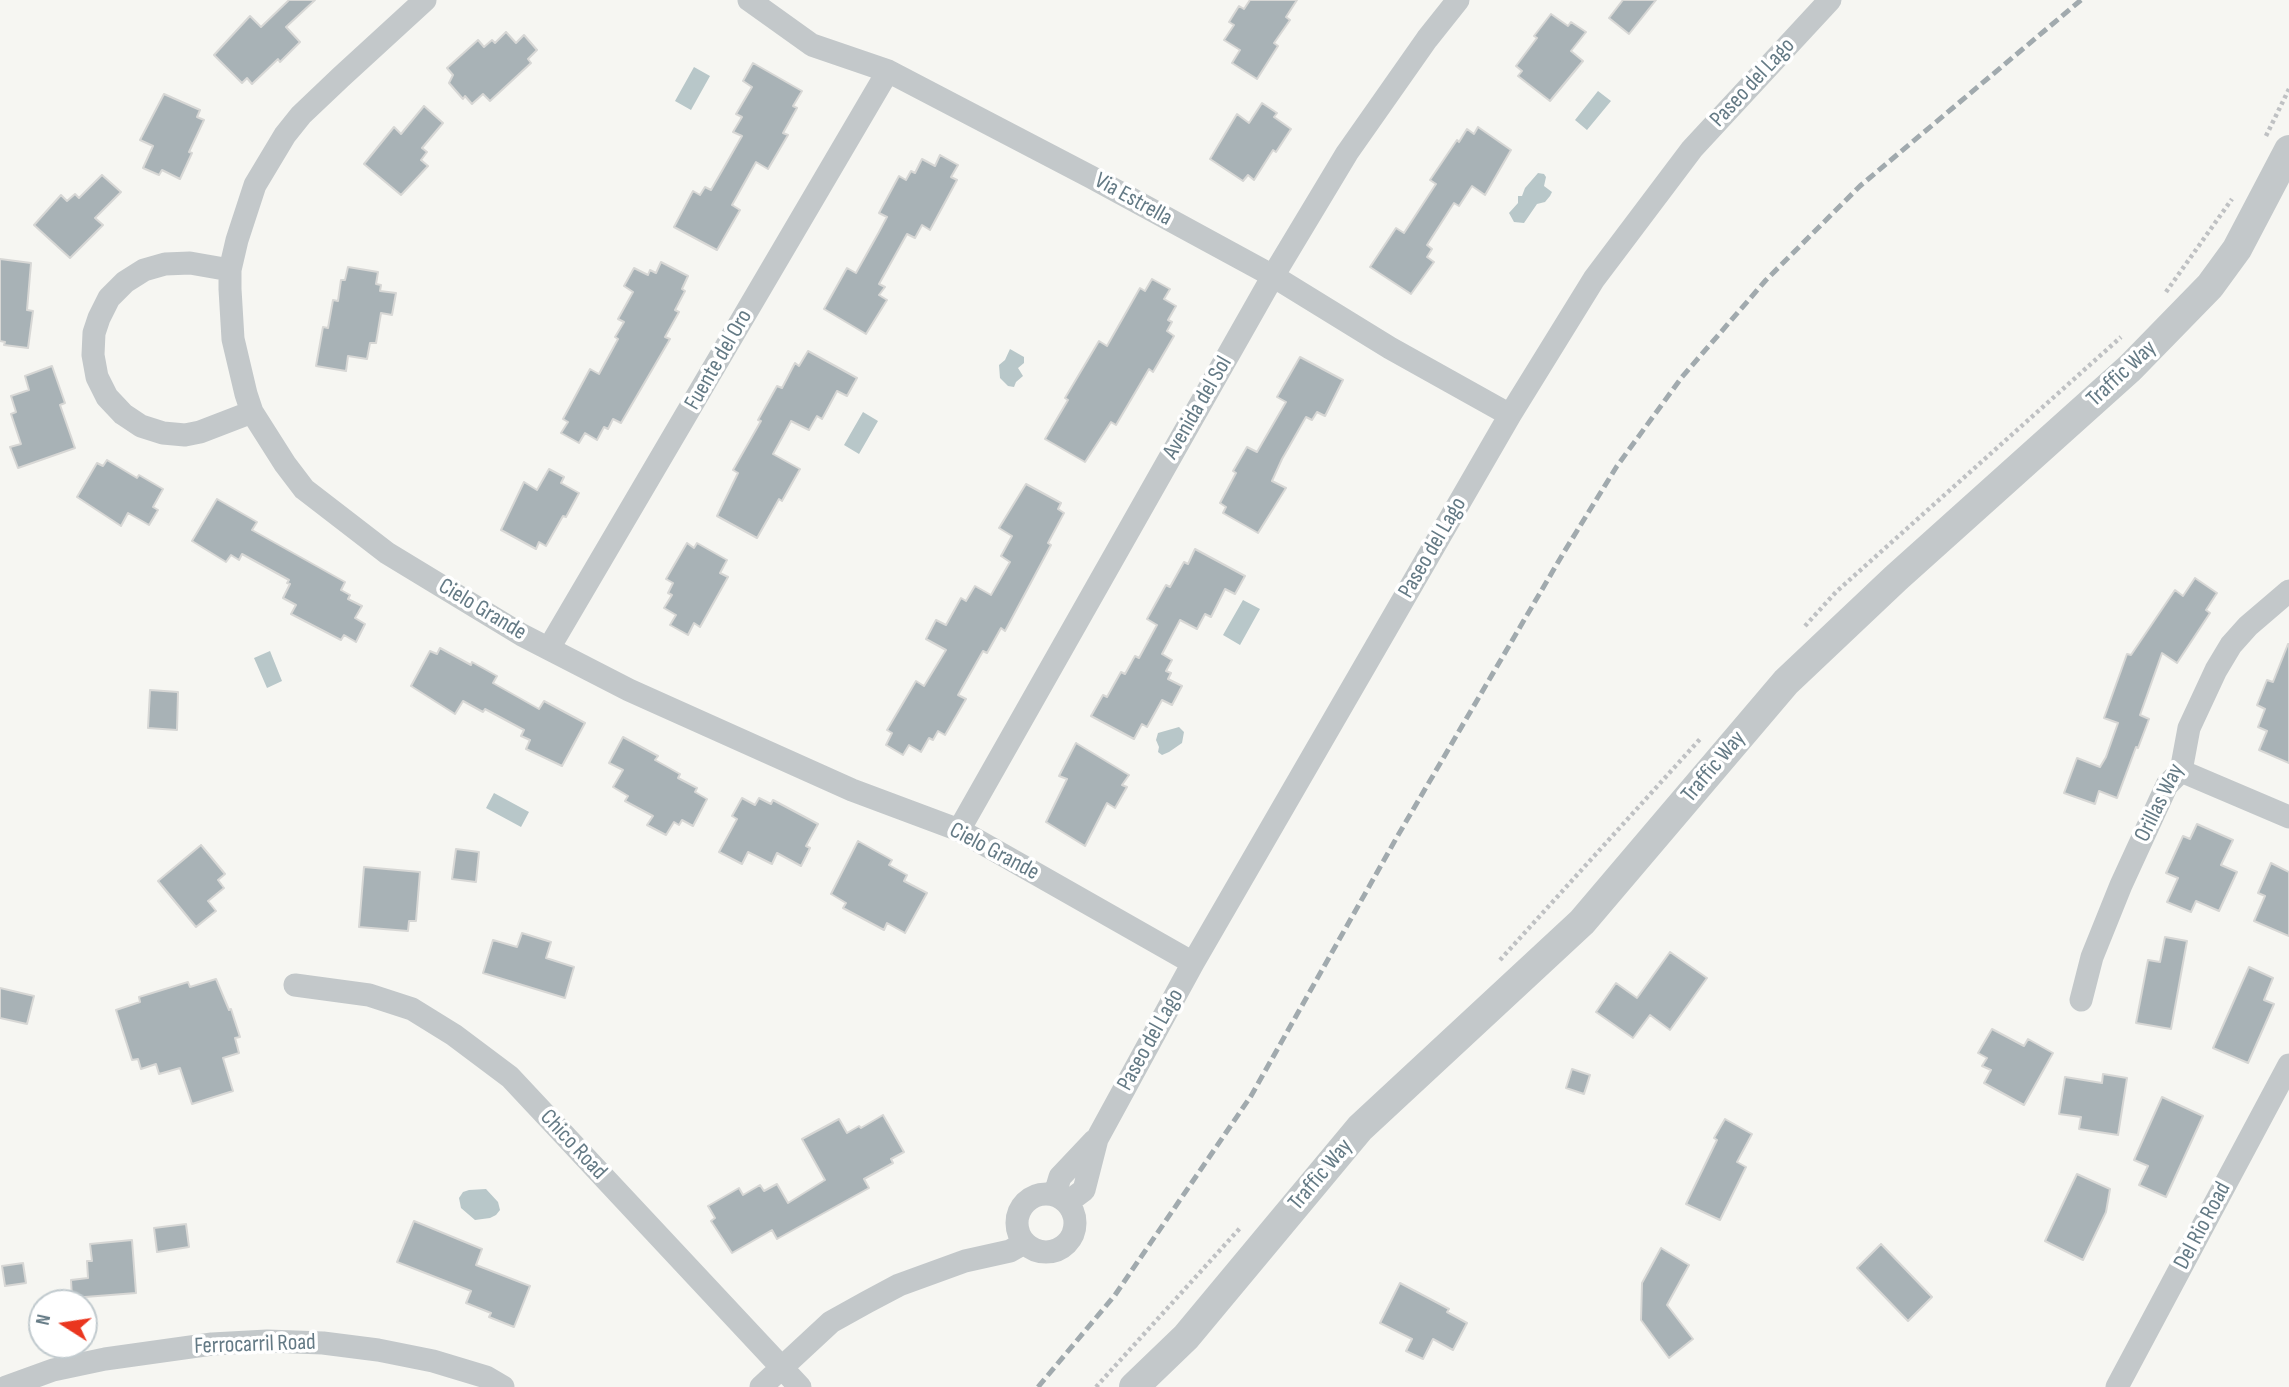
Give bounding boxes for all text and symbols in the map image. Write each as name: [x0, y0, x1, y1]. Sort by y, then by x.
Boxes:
street label: Paseo del Lago: [1705, 33, 1801, 133]
street label: Via Estrella: [1089, 167, 1177, 233]
street label: Fuente del Oro: [679, 305, 759, 415]
street label: Traffic Way: [2082, 335, 2162, 413]
street label: Avenida del Sol: [1158, 352, 1238, 464]
street label: Paseo del Lago: [1393, 493, 1473, 603]
street label: Cielo Grande: [433, 573, 531, 647]
street label: Traffic Way: [1676, 726, 1752, 808]
street label: Orillas Way: [2129, 759, 2191, 847]
street label: Cielo Grande: [944, 817, 1044, 887]
street label: Paseo del Lago: [1112, 984, 1190, 1096]
street label: Chico Road: [534, 1104, 612, 1186]
street label: Traffic Way: [1283, 1134, 1359, 1216]
street label: Del Rio Road: [2169, 1178, 2237, 1274]
north arrow: [28, 1289, 98, 1359]
text: N: [32, 1313, 56, 1327]
street label: Ferrocarril Road: [194, 1329, 316, 1361]

